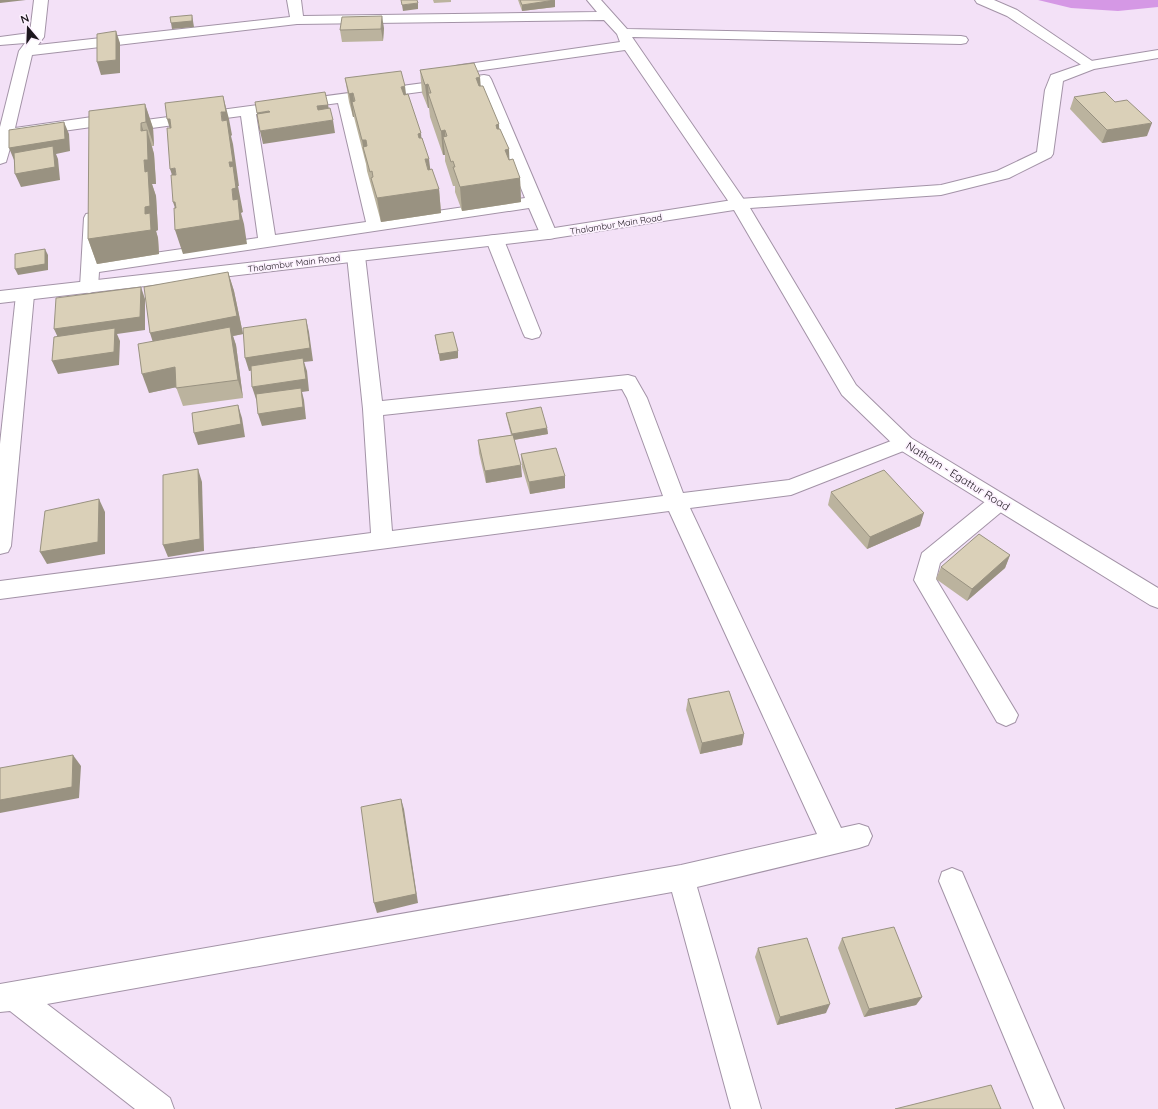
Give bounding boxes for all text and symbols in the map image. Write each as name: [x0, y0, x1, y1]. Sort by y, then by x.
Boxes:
north arrow: [8, 8, 48, 48]
text: N: [19, 11, 31, 26]
street label: Thalambur Main Road: [569, 211, 663, 237]
street label: Thalambur Main Road: [247, 252, 341, 274]
street label: Natham - Egattur Road: [904, 438, 1012, 514]

